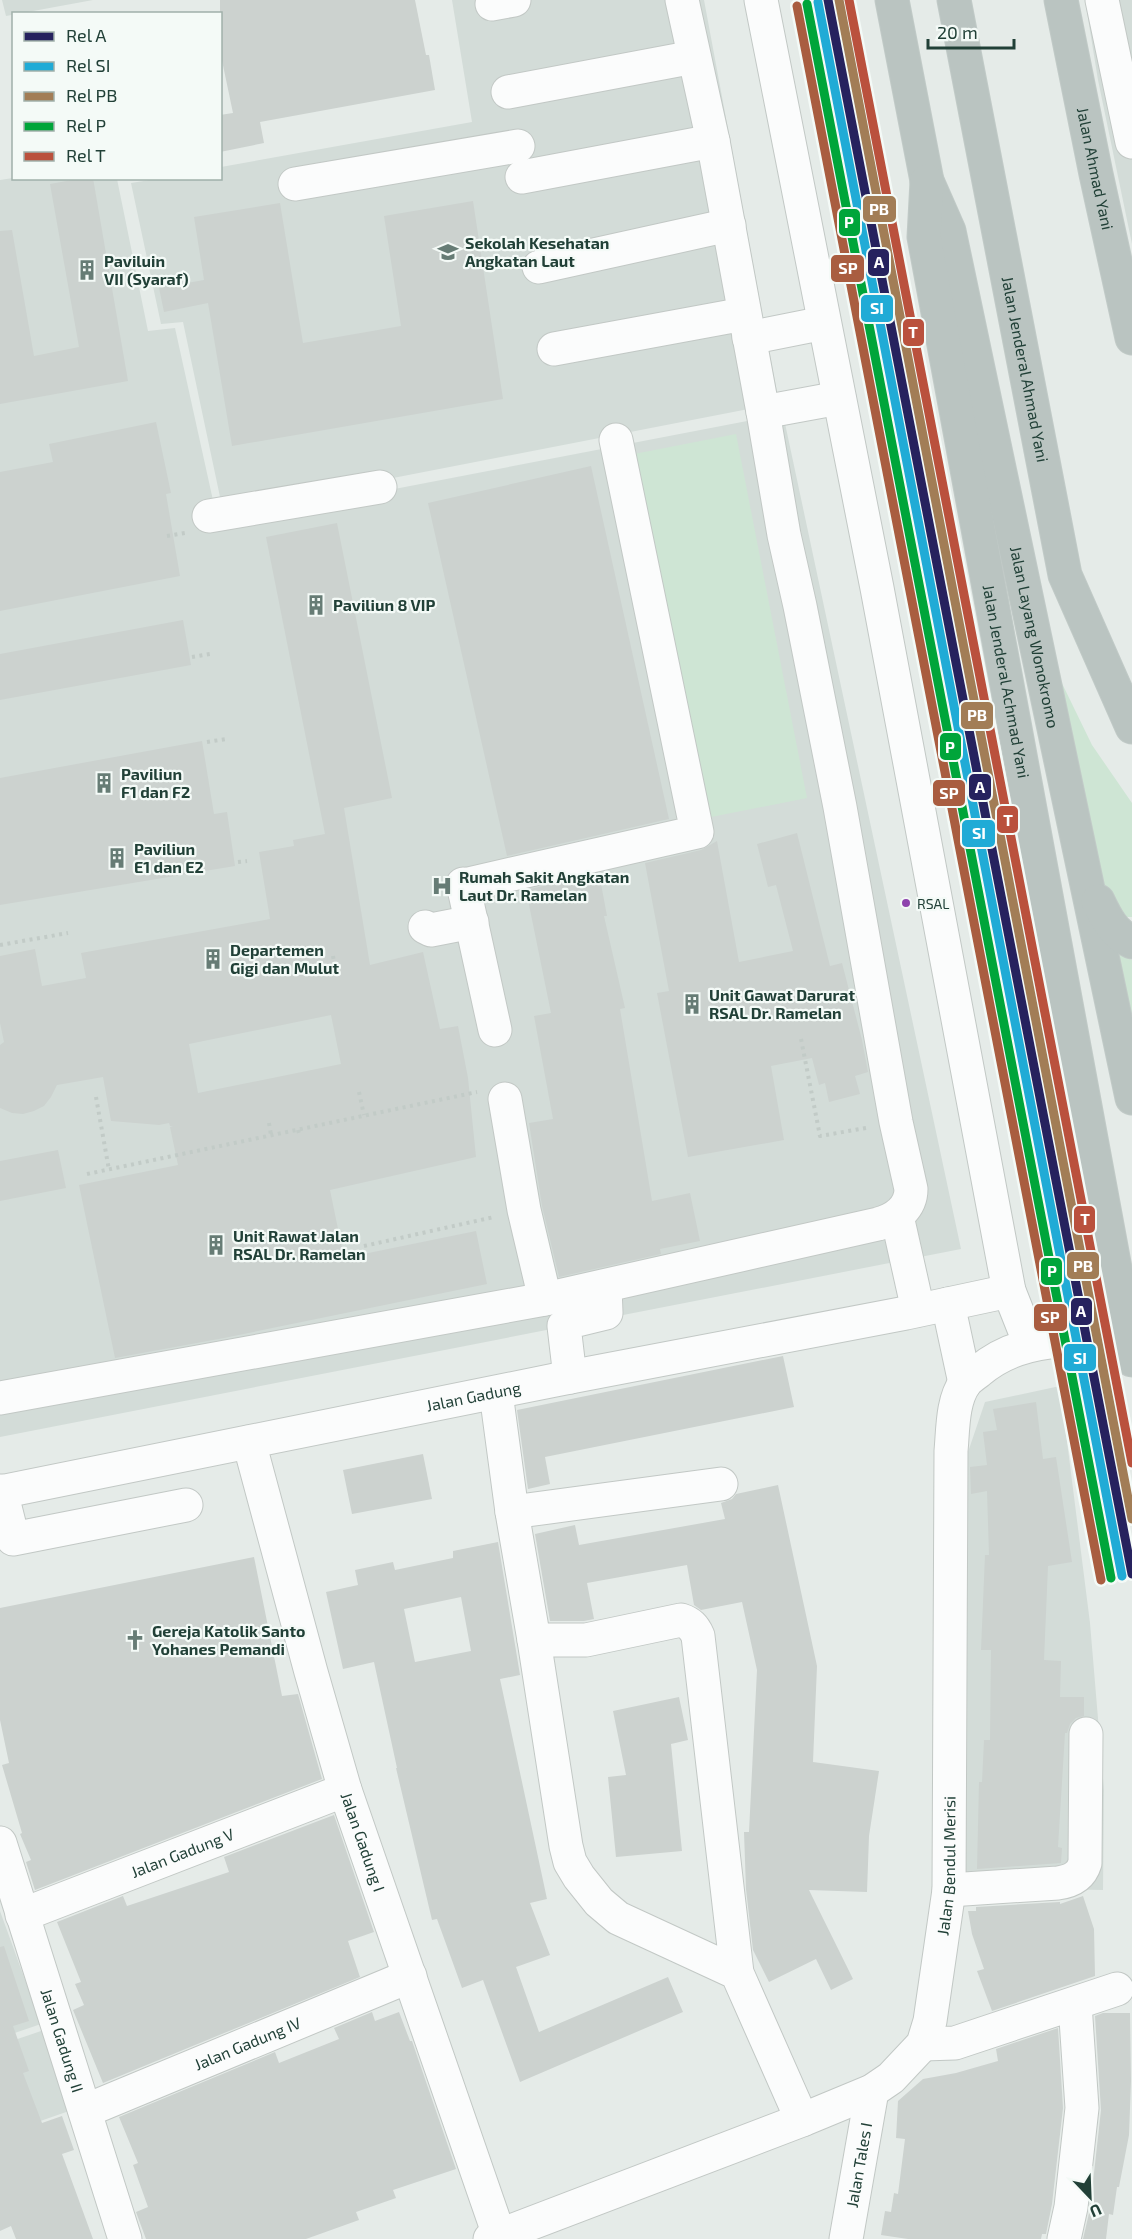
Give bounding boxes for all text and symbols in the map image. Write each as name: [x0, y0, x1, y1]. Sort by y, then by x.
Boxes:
legend: [12, 12, 222, 180]
scale bar: [928, 12, 1014, 50]
text: 20 m: [937, 21, 978, 43]
text: Rel A: [66, 24, 107, 46]
text: Rel SI: [66, 54, 110, 76]
text: Rel PB: [66, 84, 117, 106]
street label: Jalan Ahmad Yani: [1074, 105, 1118, 232]
text: Rel P: [66, 114, 106, 136]
text: Rel T: [66, 144, 106, 166]
line badge: PB: [862, 195, 897, 223]
text: PB: [869, 199, 889, 218]
line badge: P: [838, 208, 861, 237]
text: P: [844, 212, 854, 231]
place label: Sekolah Kesehatan Angkatan Laut: [465, 233, 609, 270]
school or university icon: Sekolah Kesehatan Angkatan Laut: [436, 240, 460, 264]
line badge: A: [867, 248, 890, 277]
place label: Paviluin VII (Syaraf): [104, 251, 189, 289]
text: A: [874, 252, 885, 271]
line badge: SP: [830, 254, 865, 283]
building icon: Paviluin VII (Syaraf): [75, 258, 99, 282]
text: SP: [838, 258, 858, 277]
street label: Jalan Jenderal Ahmad Yani: [999, 275, 1053, 464]
line badge: SI: [860, 294, 894, 323]
text: SI: [870, 298, 884, 317]
line badge: T: [902, 318, 925, 347]
text: T: [908, 322, 918, 341]
street label: Jalan Layang Wonokromo: [1007, 544, 1064, 730]
street label: Jalan Jenderal Achmad Yani: [980, 583, 1034, 780]
building icon: Paviliun 8 VIP: [304, 593, 328, 617]
place label: Paviliun 8 VIP: [333, 595, 436, 614]
line badge: PB: [960, 701, 994, 730]
text: PB: [967, 705, 987, 724]
line badge: P: [939, 732, 962, 761]
text: P: [945, 737, 955, 756]
place label: Paviliun F1 dan F2: [121, 764, 190, 801]
building icon: Paviliun F1 dan F2: [92, 771, 116, 795]
line badge: A: [968, 773, 992, 801]
text: A: [975, 777, 986, 796]
line badge: SP: [932, 779, 966, 807]
text: SP: [939, 783, 959, 802]
line badge: T: [996, 805, 1019, 834]
text: T: [1003, 810, 1013, 829]
line badge: SI: [961, 819, 996, 848]
text: SI: [972, 823, 986, 842]
place label: Paviliun E1 dan E2: [134, 839, 204, 876]
building icon: Paviliun E1 dan E2: [105, 846, 129, 870]
place label: Rumah Sakit Angkatan Laut Dr. Ramelan: [459, 867, 629, 904]
hospital icon: Rumah Sakit Angkatan Laut Dr. Ramelan: [430, 874, 454, 898]
place label: RSAL: [917, 895, 949, 912]
marker: RSAL: [900, 897, 912, 909]
place label: Departemen Gigi dan Mulut: [230, 940, 340, 977]
building icon: Departemen Gigi dan Mulut: [201, 947, 225, 971]
place label: Unit Gawat Darurat RSAL Dr. Ramelan: [709, 985, 855, 1022]
building icon: Unit Gawat Darurat RSAL Dr. Ramelan: [680, 992, 704, 1016]
line badge: T: [1073, 1205, 1096, 1234]
text: T: [1080, 1209, 1090, 1228]
place label: Unit Rawat Jalan RSAL Dr. Ramelan: [233, 1226, 366, 1263]
building icon: Unit Rawat Jalan RSAL Dr. Ramelan: [204, 1233, 228, 1257]
line badge: PB: [1066, 1251, 1100, 1280]
text: PB: [1073, 1256, 1093, 1275]
line badge: P: [1040, 1257, 1063, 1286]
text: P: [1047, 1261, 1057, 1280]
line badge: A: [1070, 1297, 1093, 1326]
text: A: [1076, 1301, 1087, 1320]
line badge: SP: [1033, 1303, 1068, 1332]
text: SP: [1040, 1307, 1060, 1326]
line badge: SI: [1063, 1343, 1097, 1372]
text: SI: [1073, 1348, 1087, 1367]
street label: Jalan Gadung: [424, 1377, 522, 1415]
place label: Gereja Katolik Santo Yohanes Pemandi: [152, 1621, 305, 1658]
church icon: Gereja Katolik Santo Yohanes Pemandi: [123, 1628, 147, 1652]
street label: Jalan Gadung I: [337, 1790, 389, 1894]
street label: Jalan Bendul Merisi: [933, 1796, 959, 1937]
street label: Jalan Gadung V: [128, 1824, 237, 1881]
street label: Jalan Gadung II: [37, 1986, 88, 2095]
street label: Jalan Gadung IV: [191, 2012, 304, 2074]
street label: Jalan Tales I: [842, 2121, 875, 2209]
north arrow: [1060, 2167, 1120, 2227]
text: U: [1087, 2200, 1105, 2222]

